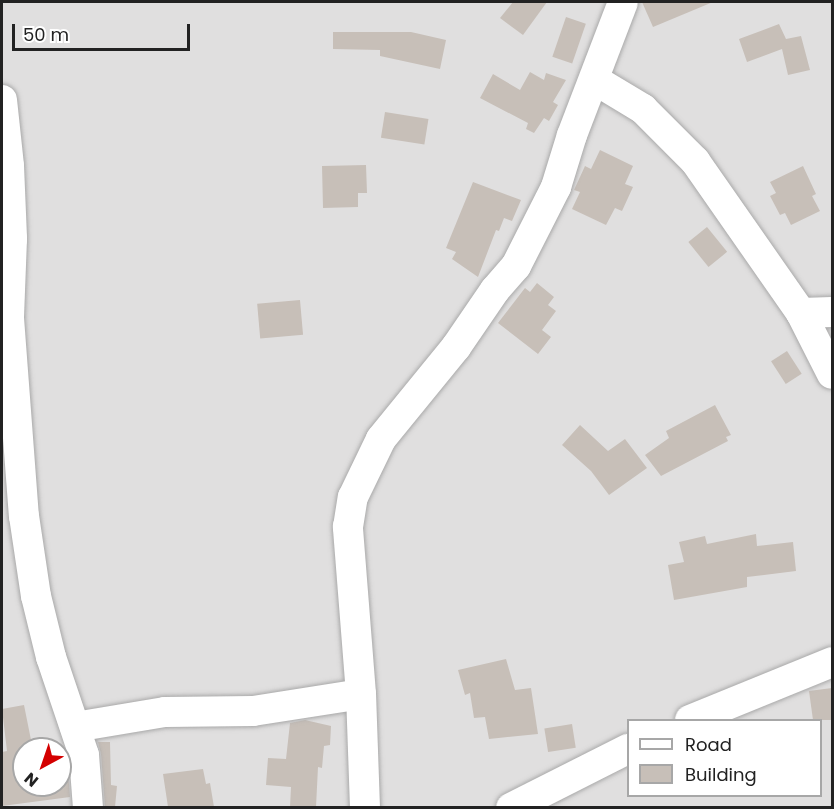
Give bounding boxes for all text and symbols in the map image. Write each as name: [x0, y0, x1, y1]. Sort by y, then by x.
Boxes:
scale bar: [15, 12, 194, 50]
text: 50 m: [23, 22, 69, 47]
legend: [627, 719, 822, 797]
text: Road: [685, 732, 732, 757]
north arrow: [12, 737, 72, 797]
text: Building: [685, 762, 757, 787]
text: N: [19, 767, 43, 792]

